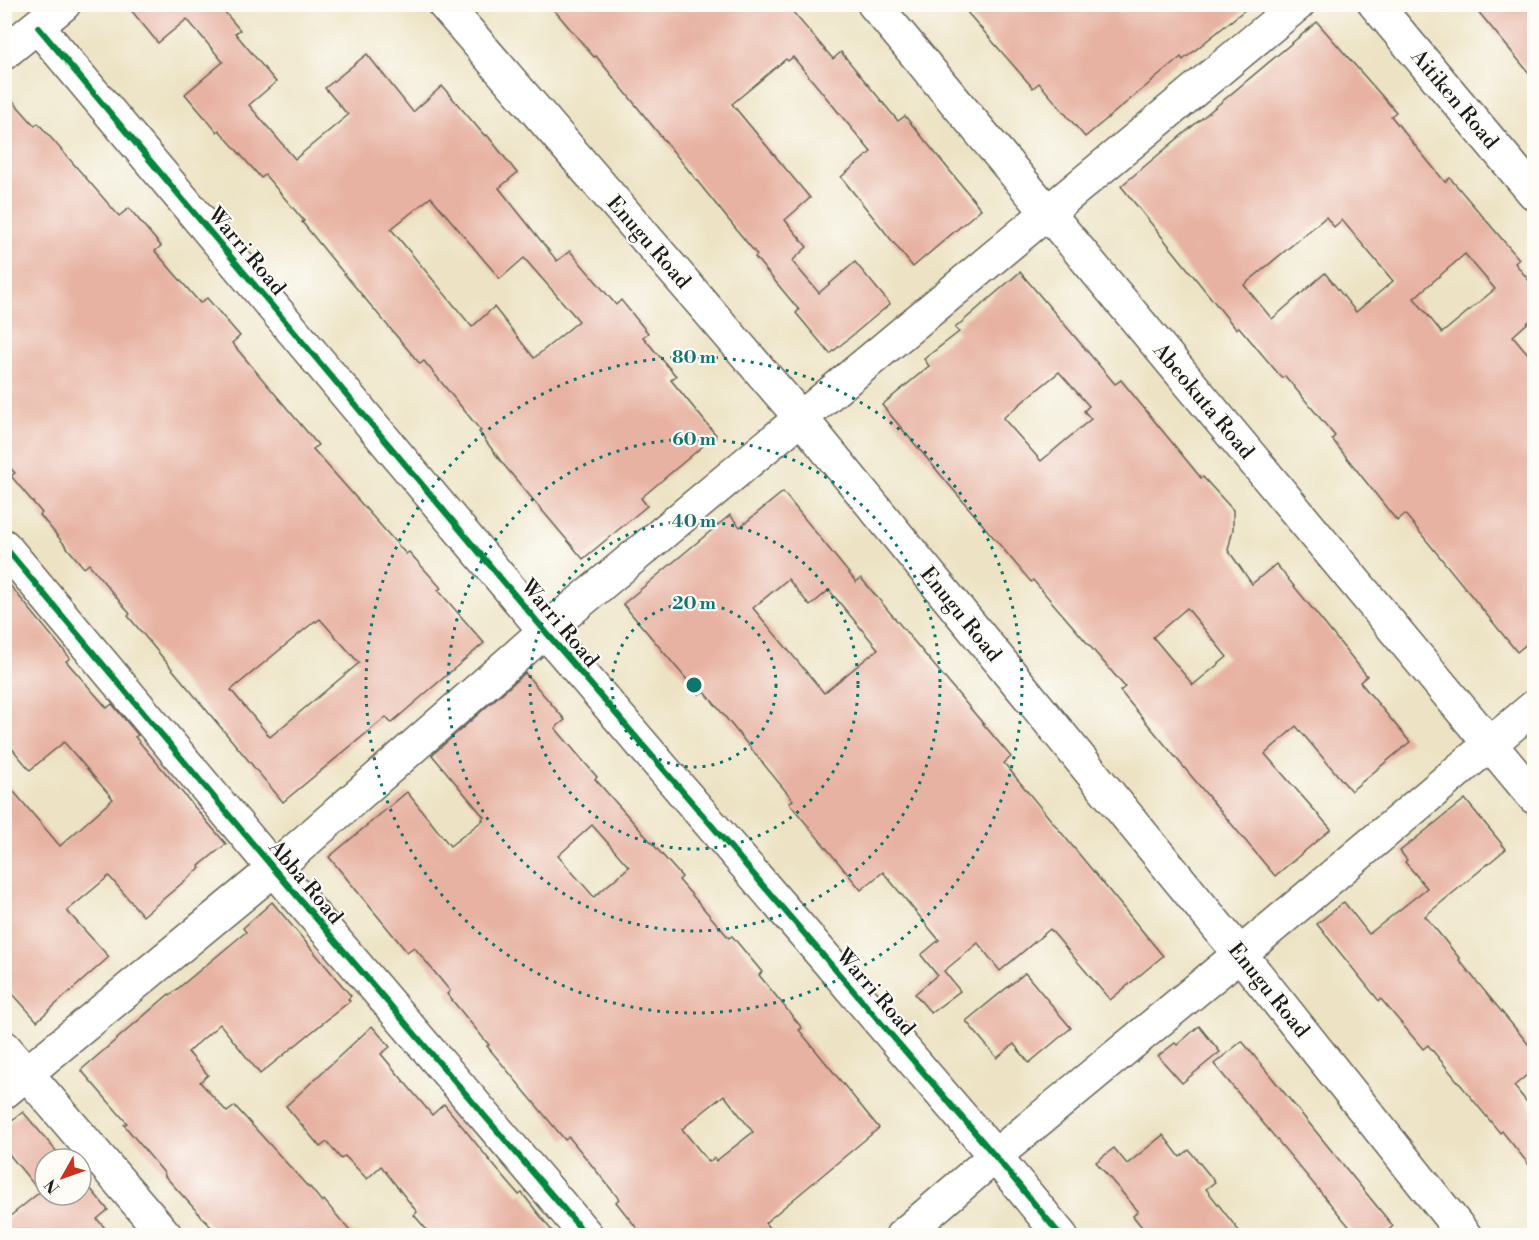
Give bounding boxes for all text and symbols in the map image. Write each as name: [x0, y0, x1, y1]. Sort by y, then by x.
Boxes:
street label: Aitiken Road: [1404, 44, 1504, 155]
street label: Enugu Road: [601, 191, 696, 295]
street label: Warri Road: [201, 201, 291, 301]
street label: Abeokuta Road: [1147, 338, 1259, 465]
text: 80 m: [672, 346, 717, 369]
text: 60 m: [672, 428, 716, 451]
text: 40 m: [672, 510, 717, 533]
street label: Enugu Road: [914, 562, 1007, 667]
street label: Warri Road: [514, 573, 604, 673]
text: 20 m: [672, 592, 716, 615]
centre of rings: [684, 675, 704, 695]
street label: Abba Road: [262, 835, 348, 930]
street label: Enugu Road: [1222, 938, 1315, 1043]
street label: Warri Road: [830, 943, 920, 1042]
north arrow: [33, 1147, 93, 1207]
text: N: [40, 1174, 64, 1197]

